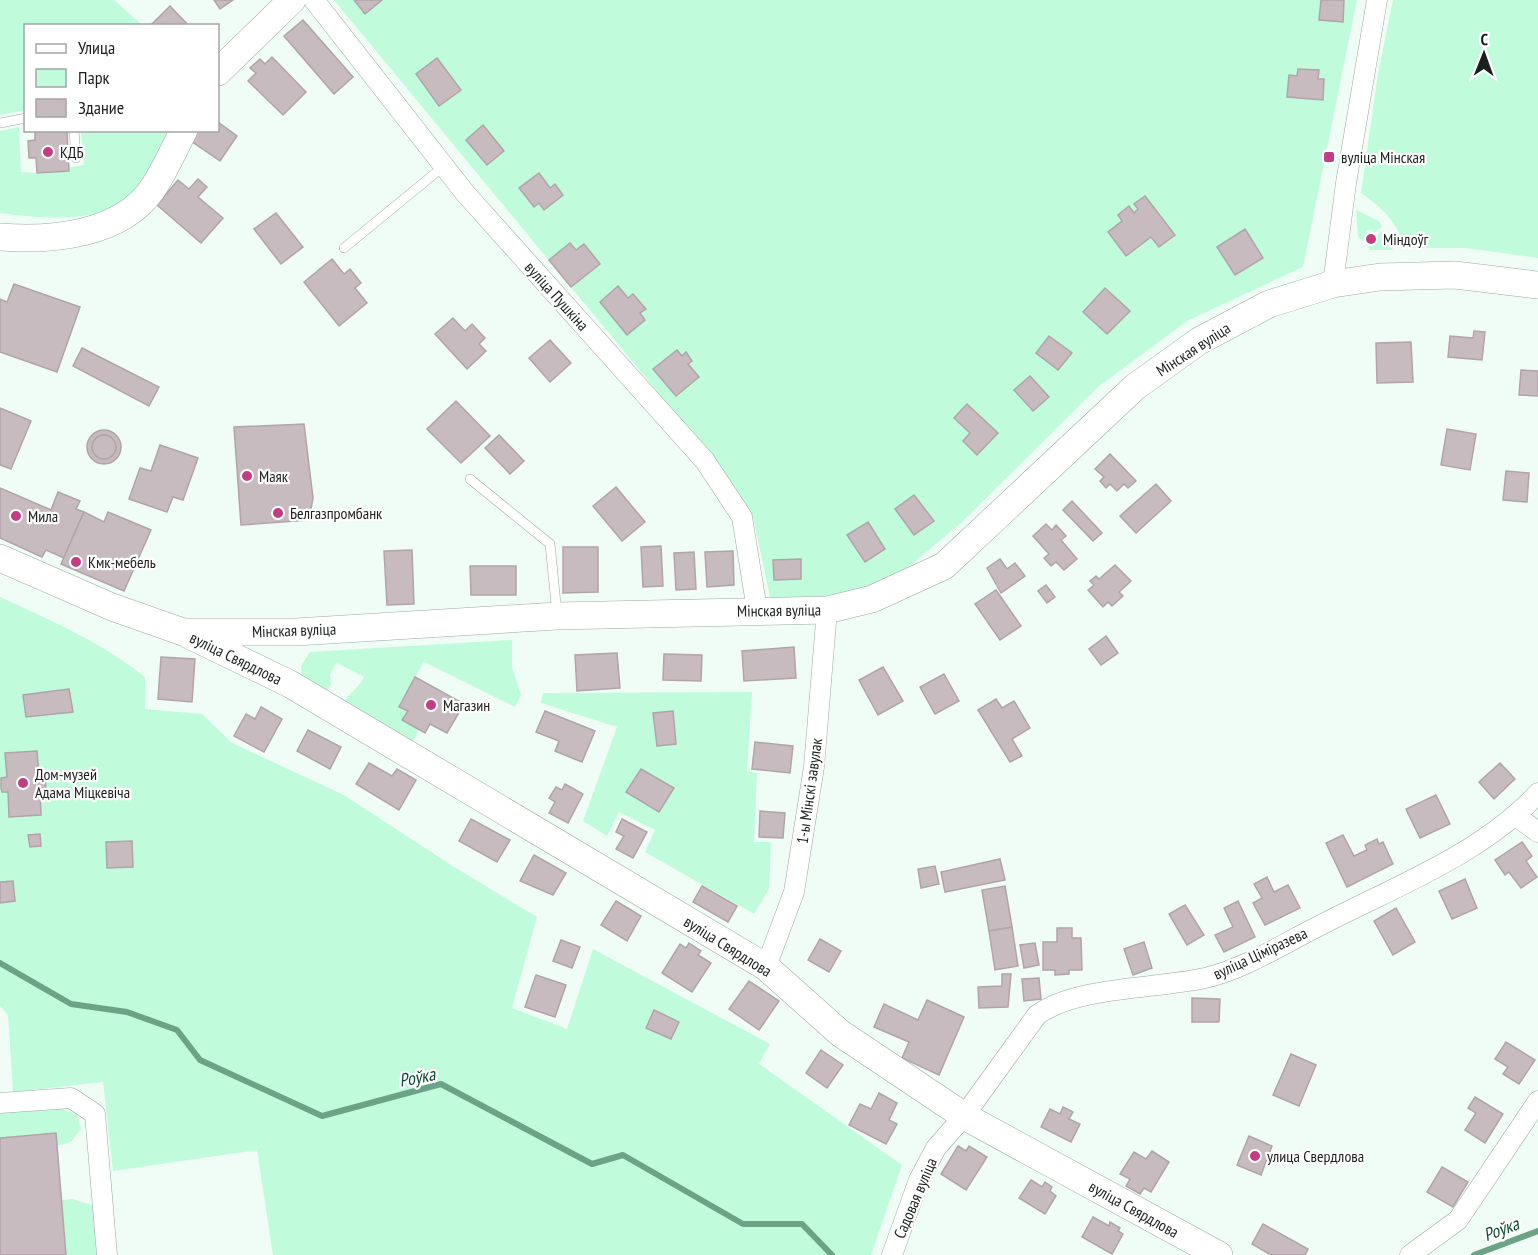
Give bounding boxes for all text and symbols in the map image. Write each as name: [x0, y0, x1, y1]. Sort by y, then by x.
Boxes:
legend: [24, 24, 219, 132]
north arrow: [1454, 24, 1514, 84]
text: С: [1480, 29, 1489, 49]
text: Улица: [78, 36, 115, 59]
text: Парк: [78, 66, 109, 89]
text: Здание: [78, 96, 124, 119]
place label: КДБ: [60, 142, 84, 162]
marker: КДБ: [41, 145, 55, 159]
place label: вуліца Мінская: [1341, 147, 1425, 167]
marker: вуліца Мінская: [1322, 150, 1336, 164]
place label: Міндоўг: [1383, 229, 1428, 249]
marker: Міндоўг: [1364, 232, 1378, 246]
street label: вуліца Пушкіна: [521, 257, 593, 335]
street label: Мінская вуліца: [1152, 318, 1234, 380]
place label: Маяк: [259, 466, 289, 486]
marker: Маяк: [240, 469, 254, 483]
place label: Белгазпромбанк: [290, 503, 383, 523]
place label: Мила: [28, 506, 58, 526]
marker: Белгазпромбанк: [271, 506, 285, 520]
marker: Мила: [9, 509, 23, 523]
place label: Кмк-мебель: [88, 552, 156, 572]
marker: Кмк-мебель: [69, 555, 83, 569]
street label: Мінская вуліца: [737, 599, 821, 621]
street label: Мінская вуліца: [252, 619, 336, 641]
street label: вуліца Свярдлова: [187, 627, 285, 689]
place label: Магазин: [443, 695, 490, 715]
marker: Магазин: [424, 698, 438, 712]
street label: 1-ы Мінскі завулак: [792, 736, 826, 845]
place label: Дом-музей Адама Міцкевіча: [35, 764, 130, 802]
marker: Дом-музей Адама Міцкевіча: [16, 776, 30, 790]
street label: вуліца Свярдлова: [680, 911, 776, 981]
street label: вуліца Ціміразева: [1210, 922, 1310, 984]
water label: Роўка: [397, 1062, 438, 1092]
place label: улица Свердлова: [1267, 1146, 1364, 1166]
marker: улица Свердлова: [1248, 1149, 1262, 1163]
street label: Садовая вуліца: [889, 1155, 941, 1241]
street label: вуліца Свярдлова: [1086, 1176, 1182, 1242]
water label: Роўка: [1480, 1212, 1523, 1246]

